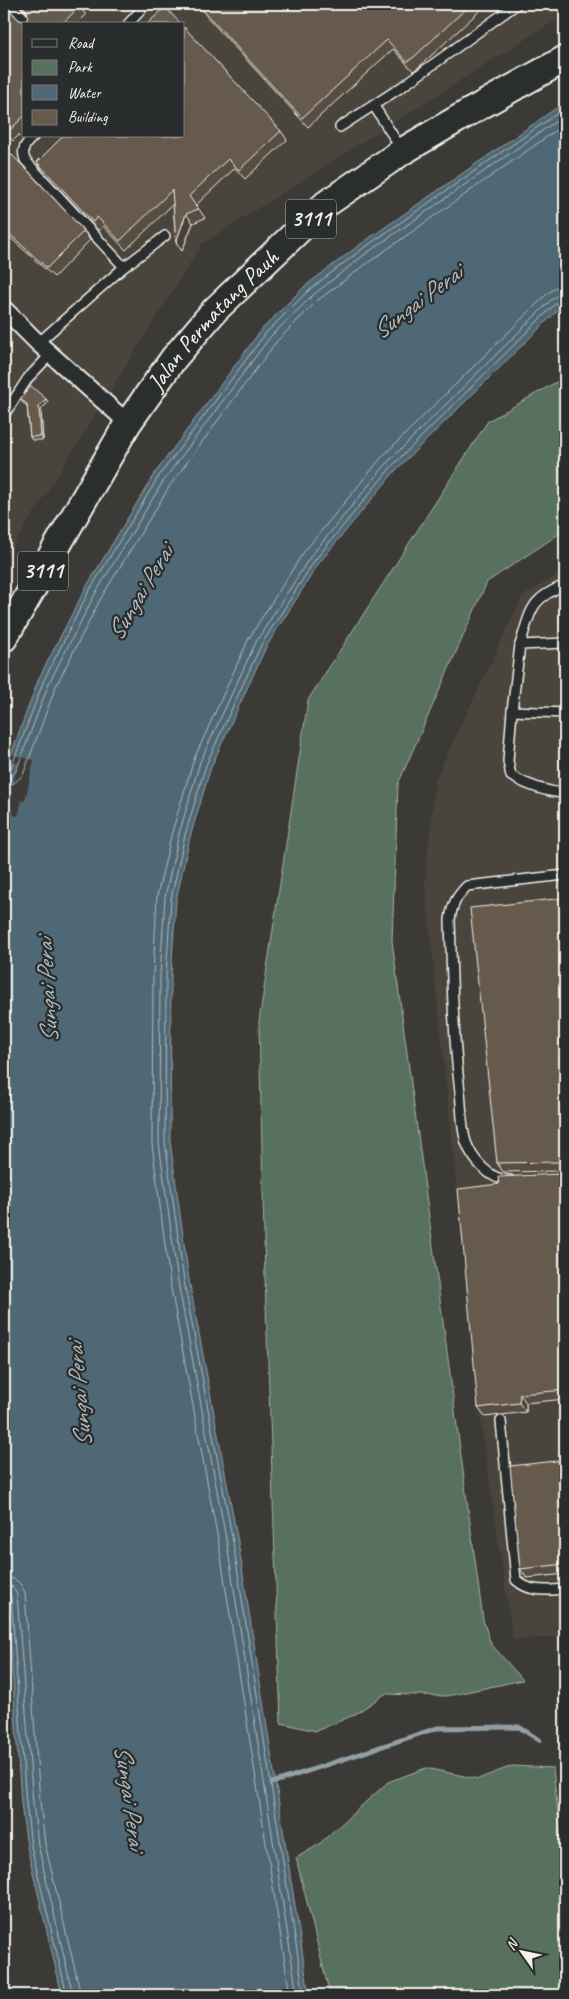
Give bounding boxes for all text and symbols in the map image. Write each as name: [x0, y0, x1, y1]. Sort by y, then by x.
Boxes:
legend: [22, 22, 185, 138]
text: Road: [68, 34, 95, 53]
text: Park: [68, 58, 93, 77]
text: Water: [68, 84, 102, 103]
text: Building: [68, 108, 108, 127]
road number: 3111: [286, 200, 336, 238]
street label: Jalan Permatang Pauh: [140, 242, 285, 397]
water label: Sungai Perai: [366, 254, 473, 346]
water label: Sungai Perai: [99, 534, 184, 646]
road number: 3111: [18, 552, 68, 590]
water label: Sungai Perai: [28, 932, 66, 1044]
water label: Sungai Perai: [58, 1335, 100, 1449]
water label: Sungai Perai: [107, 1743, 154, 1857]
north arrow: [496, 1926, 546, 1976]
text: N: [502, 1935, 522, 1953]

